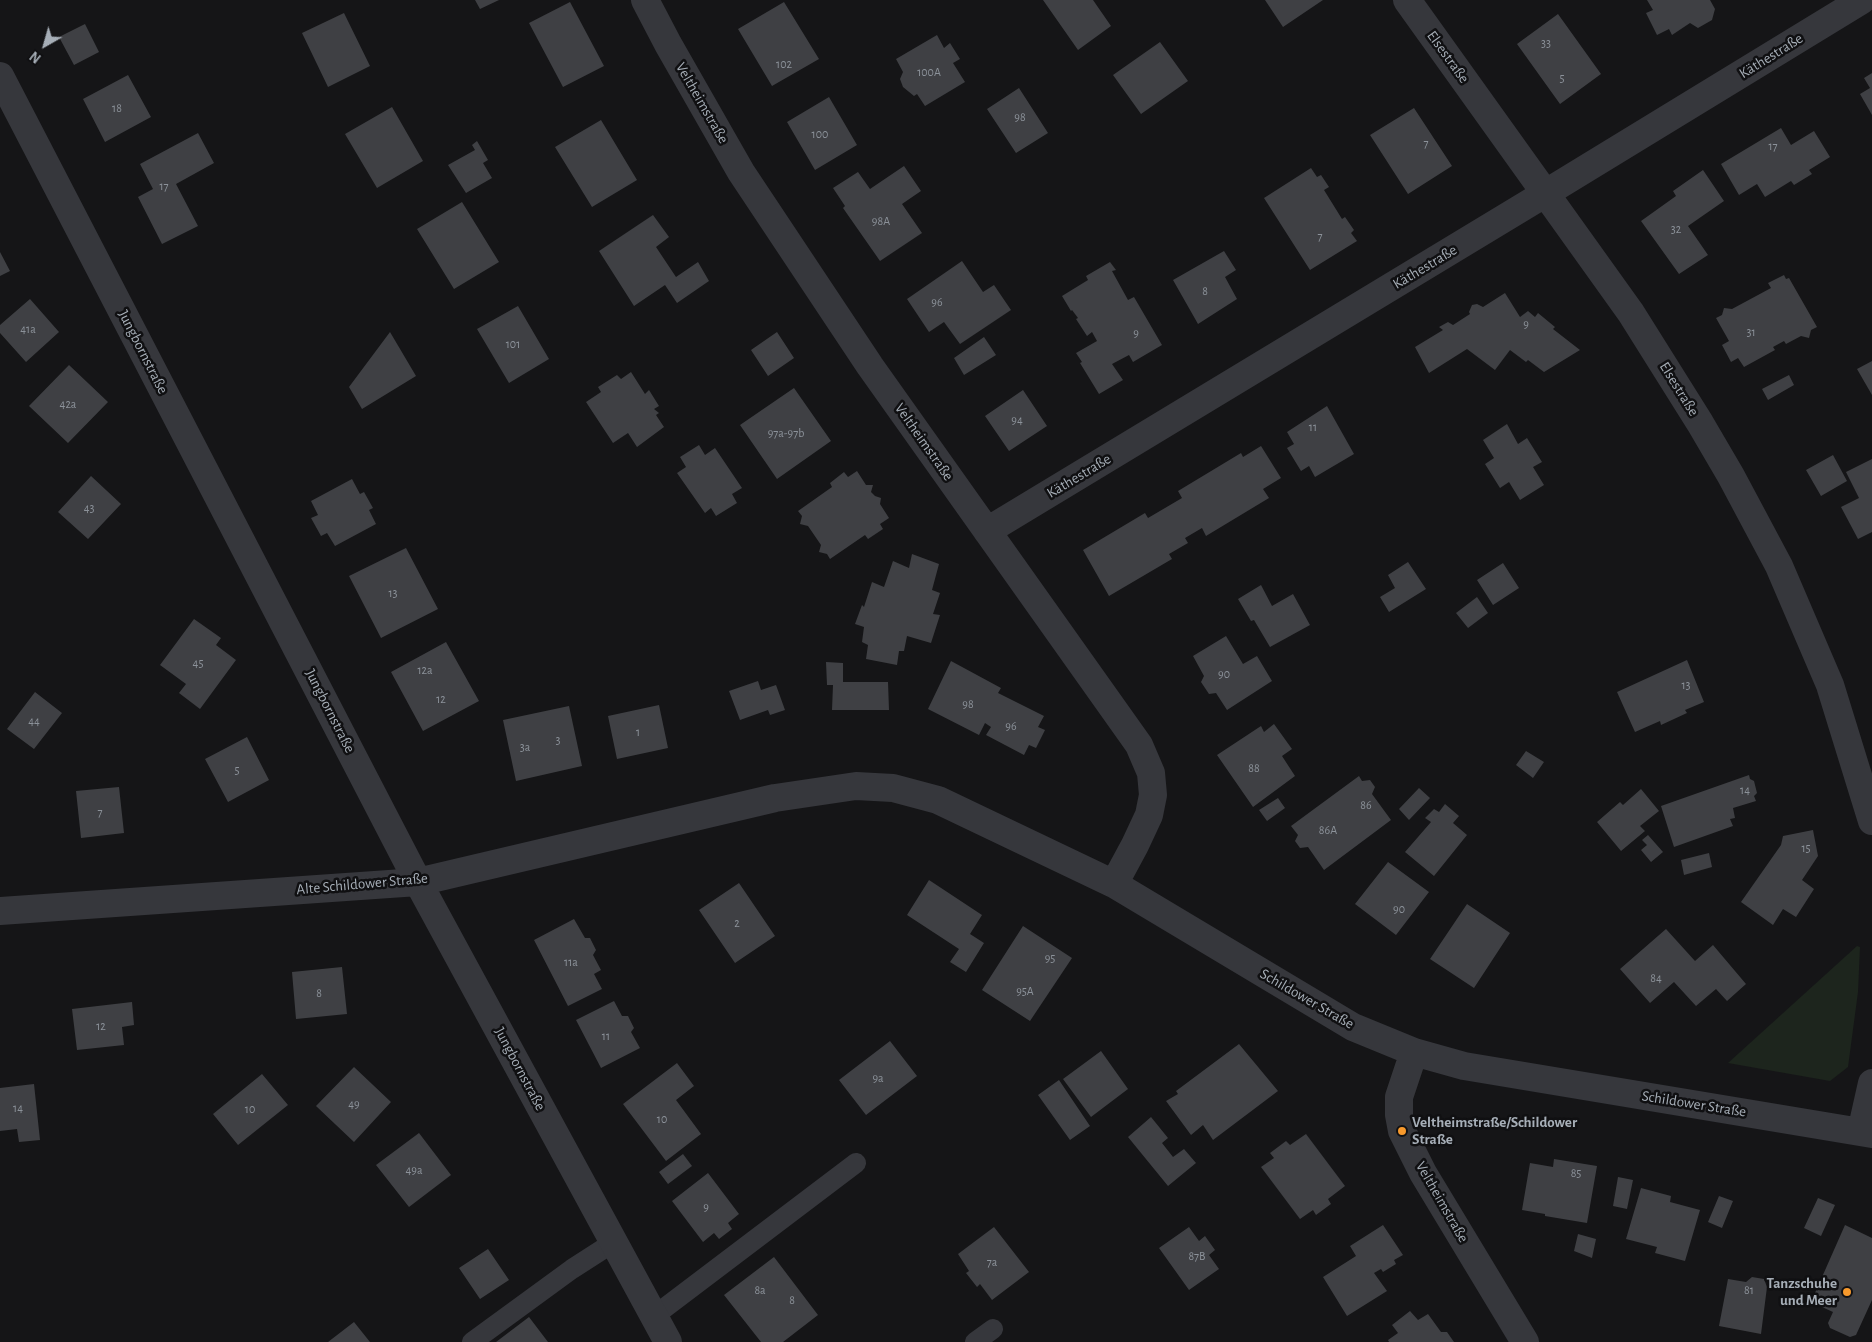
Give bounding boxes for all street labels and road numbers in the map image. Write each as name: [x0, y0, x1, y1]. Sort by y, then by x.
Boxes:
street label: Elsestraße: [1423, 27, 1473, 87]
street label: Käthestraße: [1736, 29, 1806, 83]
street label: Veltheimstraße: [672, 59, 732, 147]
street label: Käthestraße: [1390, 241, 1460, 293]
street label: Jungbornstraße: [114, 307, 172, 397]
street label: Elsestraße: [1655, 359, 1703, 419]
street label: Veltheimstraße: [891, 400, 957, 484]
street label: Käthestraße: [1044, 450, 1114, 502]
street label: Jungbornstraße: [301, 666, 359, 756]
street label: Alte Schildower Straße: [296, 869, 428, 899]
street label: Schildower Straße: [1257, 965, 1357, 1033]
street label: Jungbornstraße: [491, 1024, 549, 1114]
street label: Schildower Straße: [1641, 1087, 1747, 1121]
street label: Veltheimstraße: [1412, 1158, 1472, 1246]

